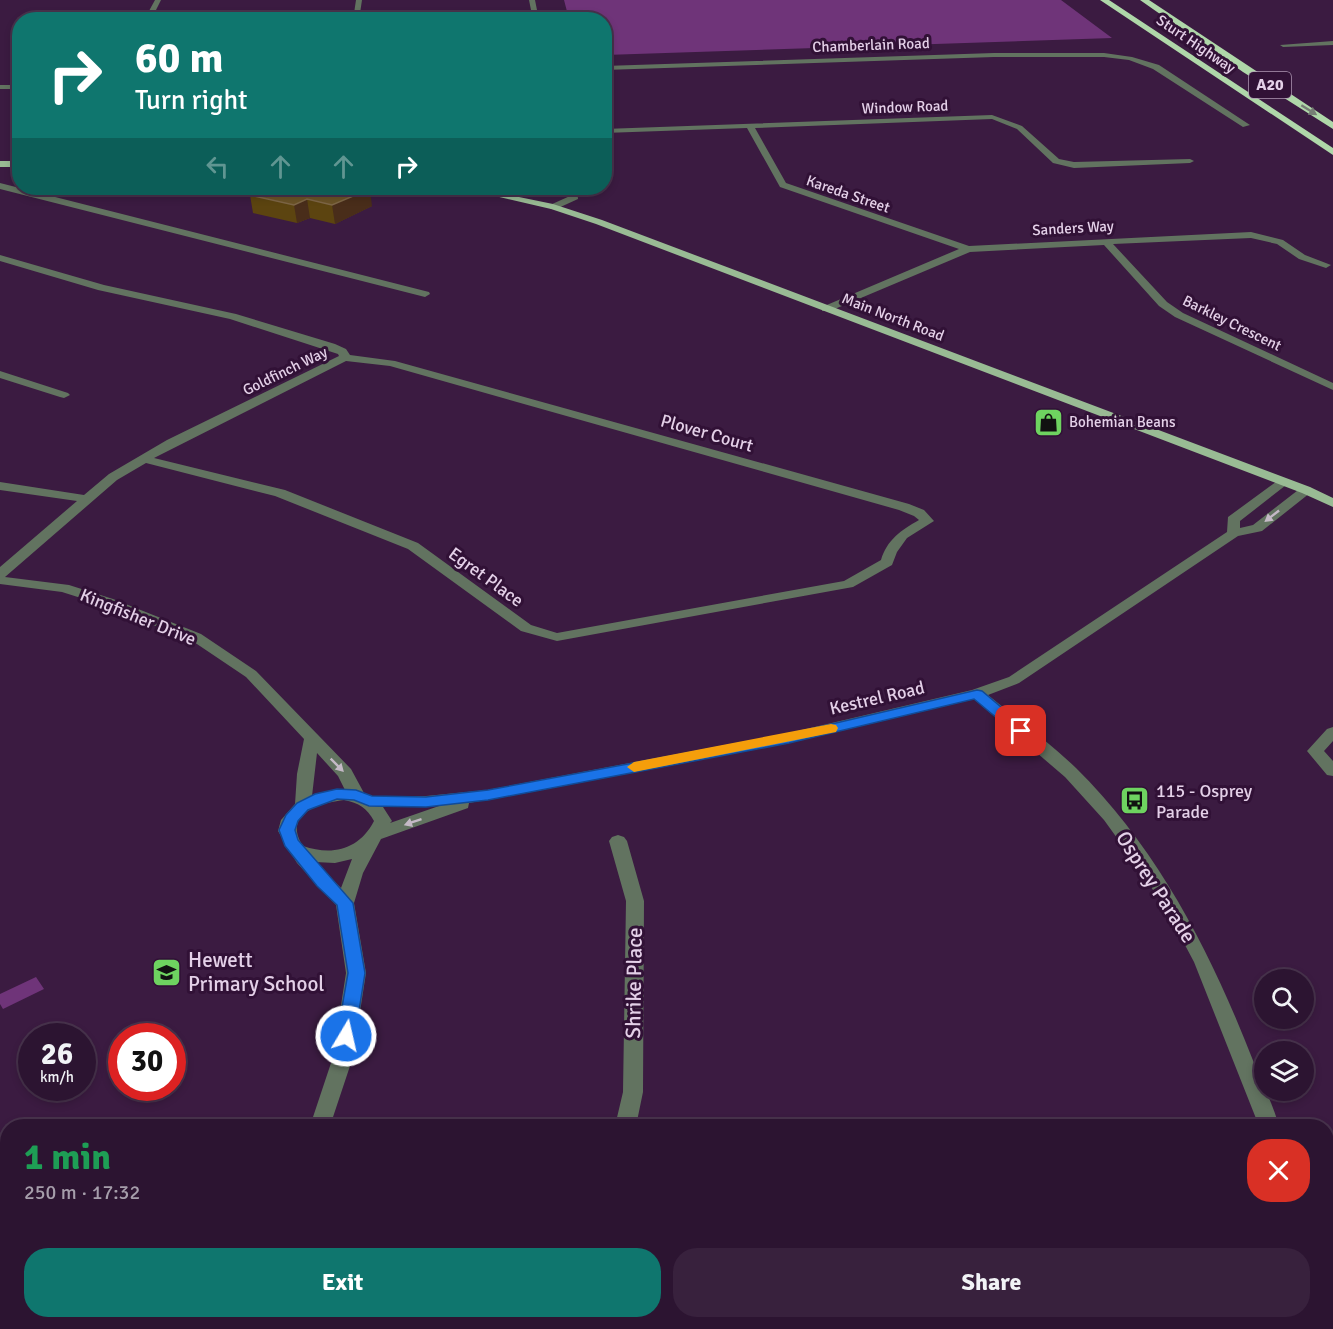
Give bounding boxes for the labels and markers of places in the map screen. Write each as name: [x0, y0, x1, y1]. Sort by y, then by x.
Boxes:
shop icon: Bohemian Beans: [1032, 406, 1064, 438]
place label: Bohemian Beans: [1069, 413, 1176, 431]
pin: [995, 705, 1046, 756]
place label: 115 - Osprey Parade: [1156, 780, 1253, 823]
bus stop icon: 115 - Osprey Parade: [1119, 785, 1151, 817]
place label: Hewett Primary School: [188, 947, 324, 997]
school or university icon: Hewett Primary School: [151, 956, 183, 988]

